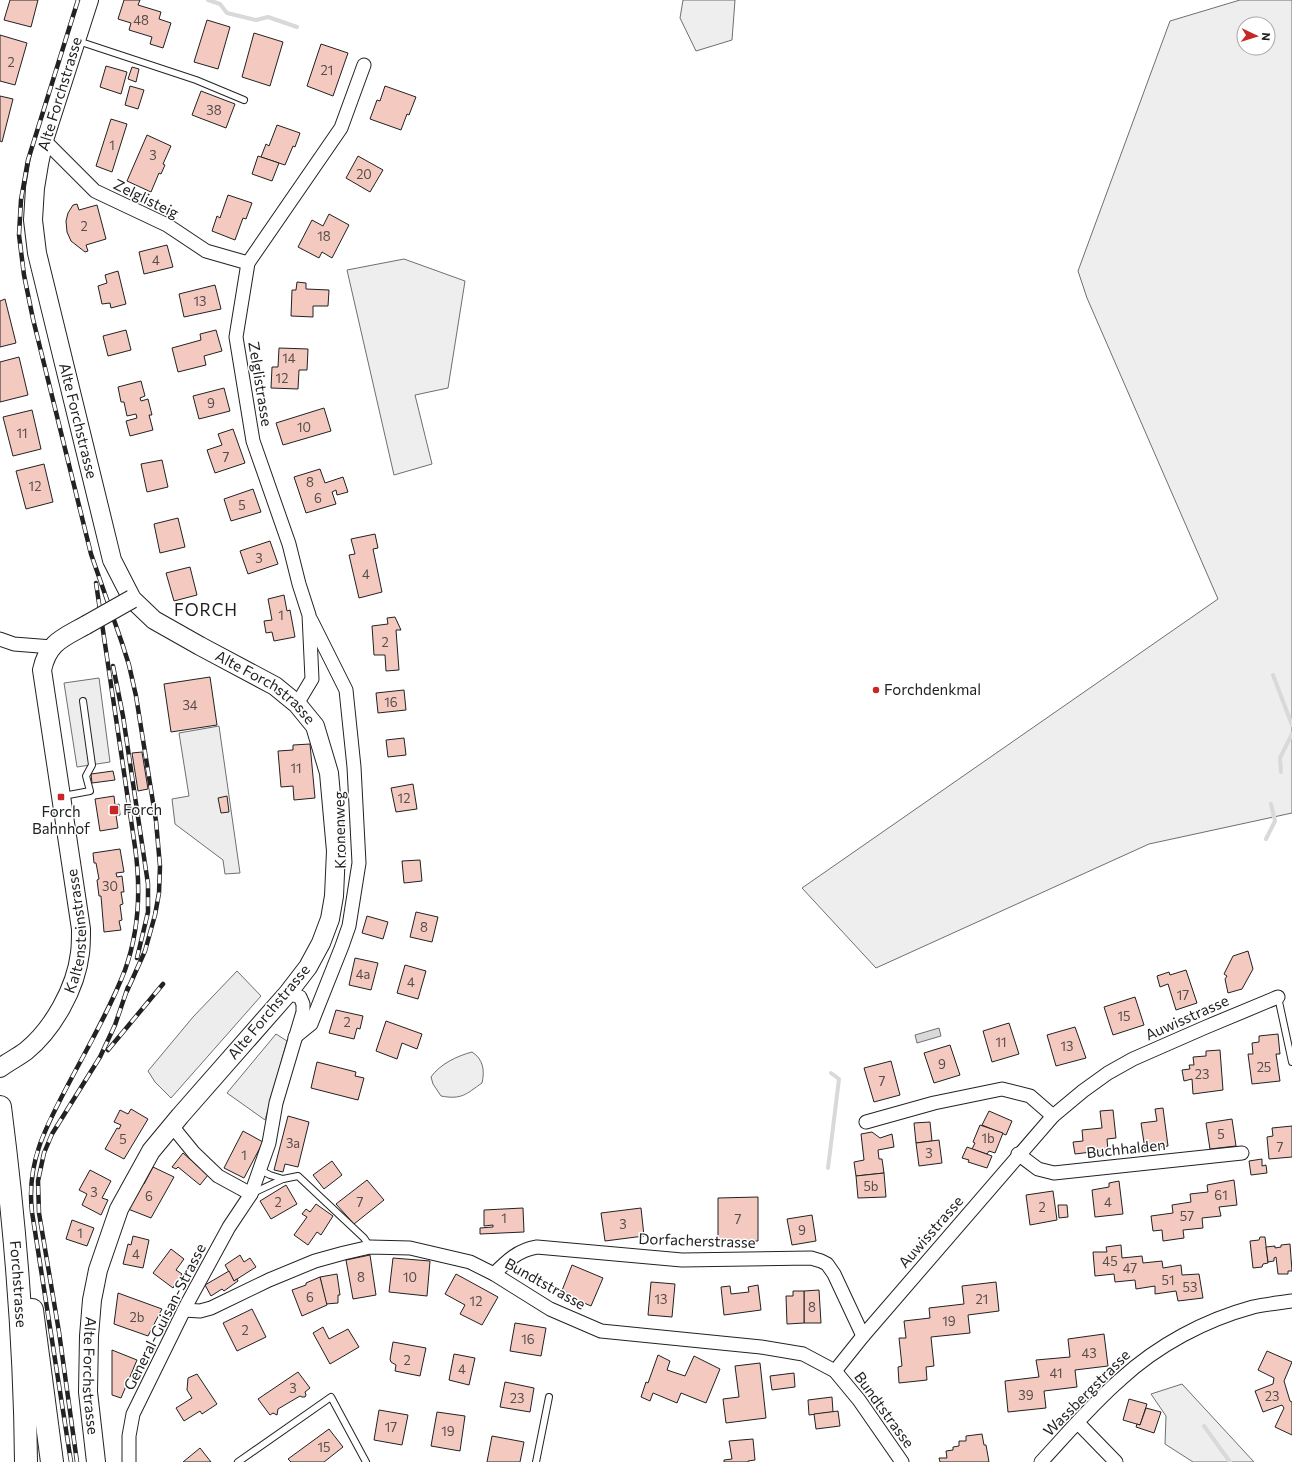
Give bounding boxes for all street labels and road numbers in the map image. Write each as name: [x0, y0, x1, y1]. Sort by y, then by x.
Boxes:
street label: Alte Forchstrasse: [33, 35, 85, 153]
street label: Zelglisteig: [111, 175, 182, 222]
street label: Zelglistrasse: [245, 340, 277, 428]
street label: Alte Forchstrasse: [56, 361, 102, 480]
street label: Alte Forchstrasse: [213, 646, 320, 727]
street label: Kronenweg: [329, 791, 349, 869]
street label: Kaltensteinstrasse: [60, 868, 89, 996]
street label: Alte Forchstrasse: [223, 960, 313, 1062]
street label: Auwisstrasse: [1142, 991, 1231, 1043]
street label: Buchhalden: [1085, 1135, 1166, 1161]
street label: Auwisstrasse: [894, 1192, 966, 1271]
street label: Dorfacherstrasse: [638, 1229, 756, 1251]
street label: Forchstrasse: [7, 1240, 31, 1328]
street label: General-Guisan-Strasse: [119, 1240, 209, 1393]
street label: Bundtstrasse: [502, 1254, 589, 1313]
street label: Alte Forchstrasse: [80, 1316, 103, 1436]
street label: Wassbergstrasse: [1039, 1345, 1133, 1439]
street label: Bundtstrasse: [851, 1368, 918, 1451]

